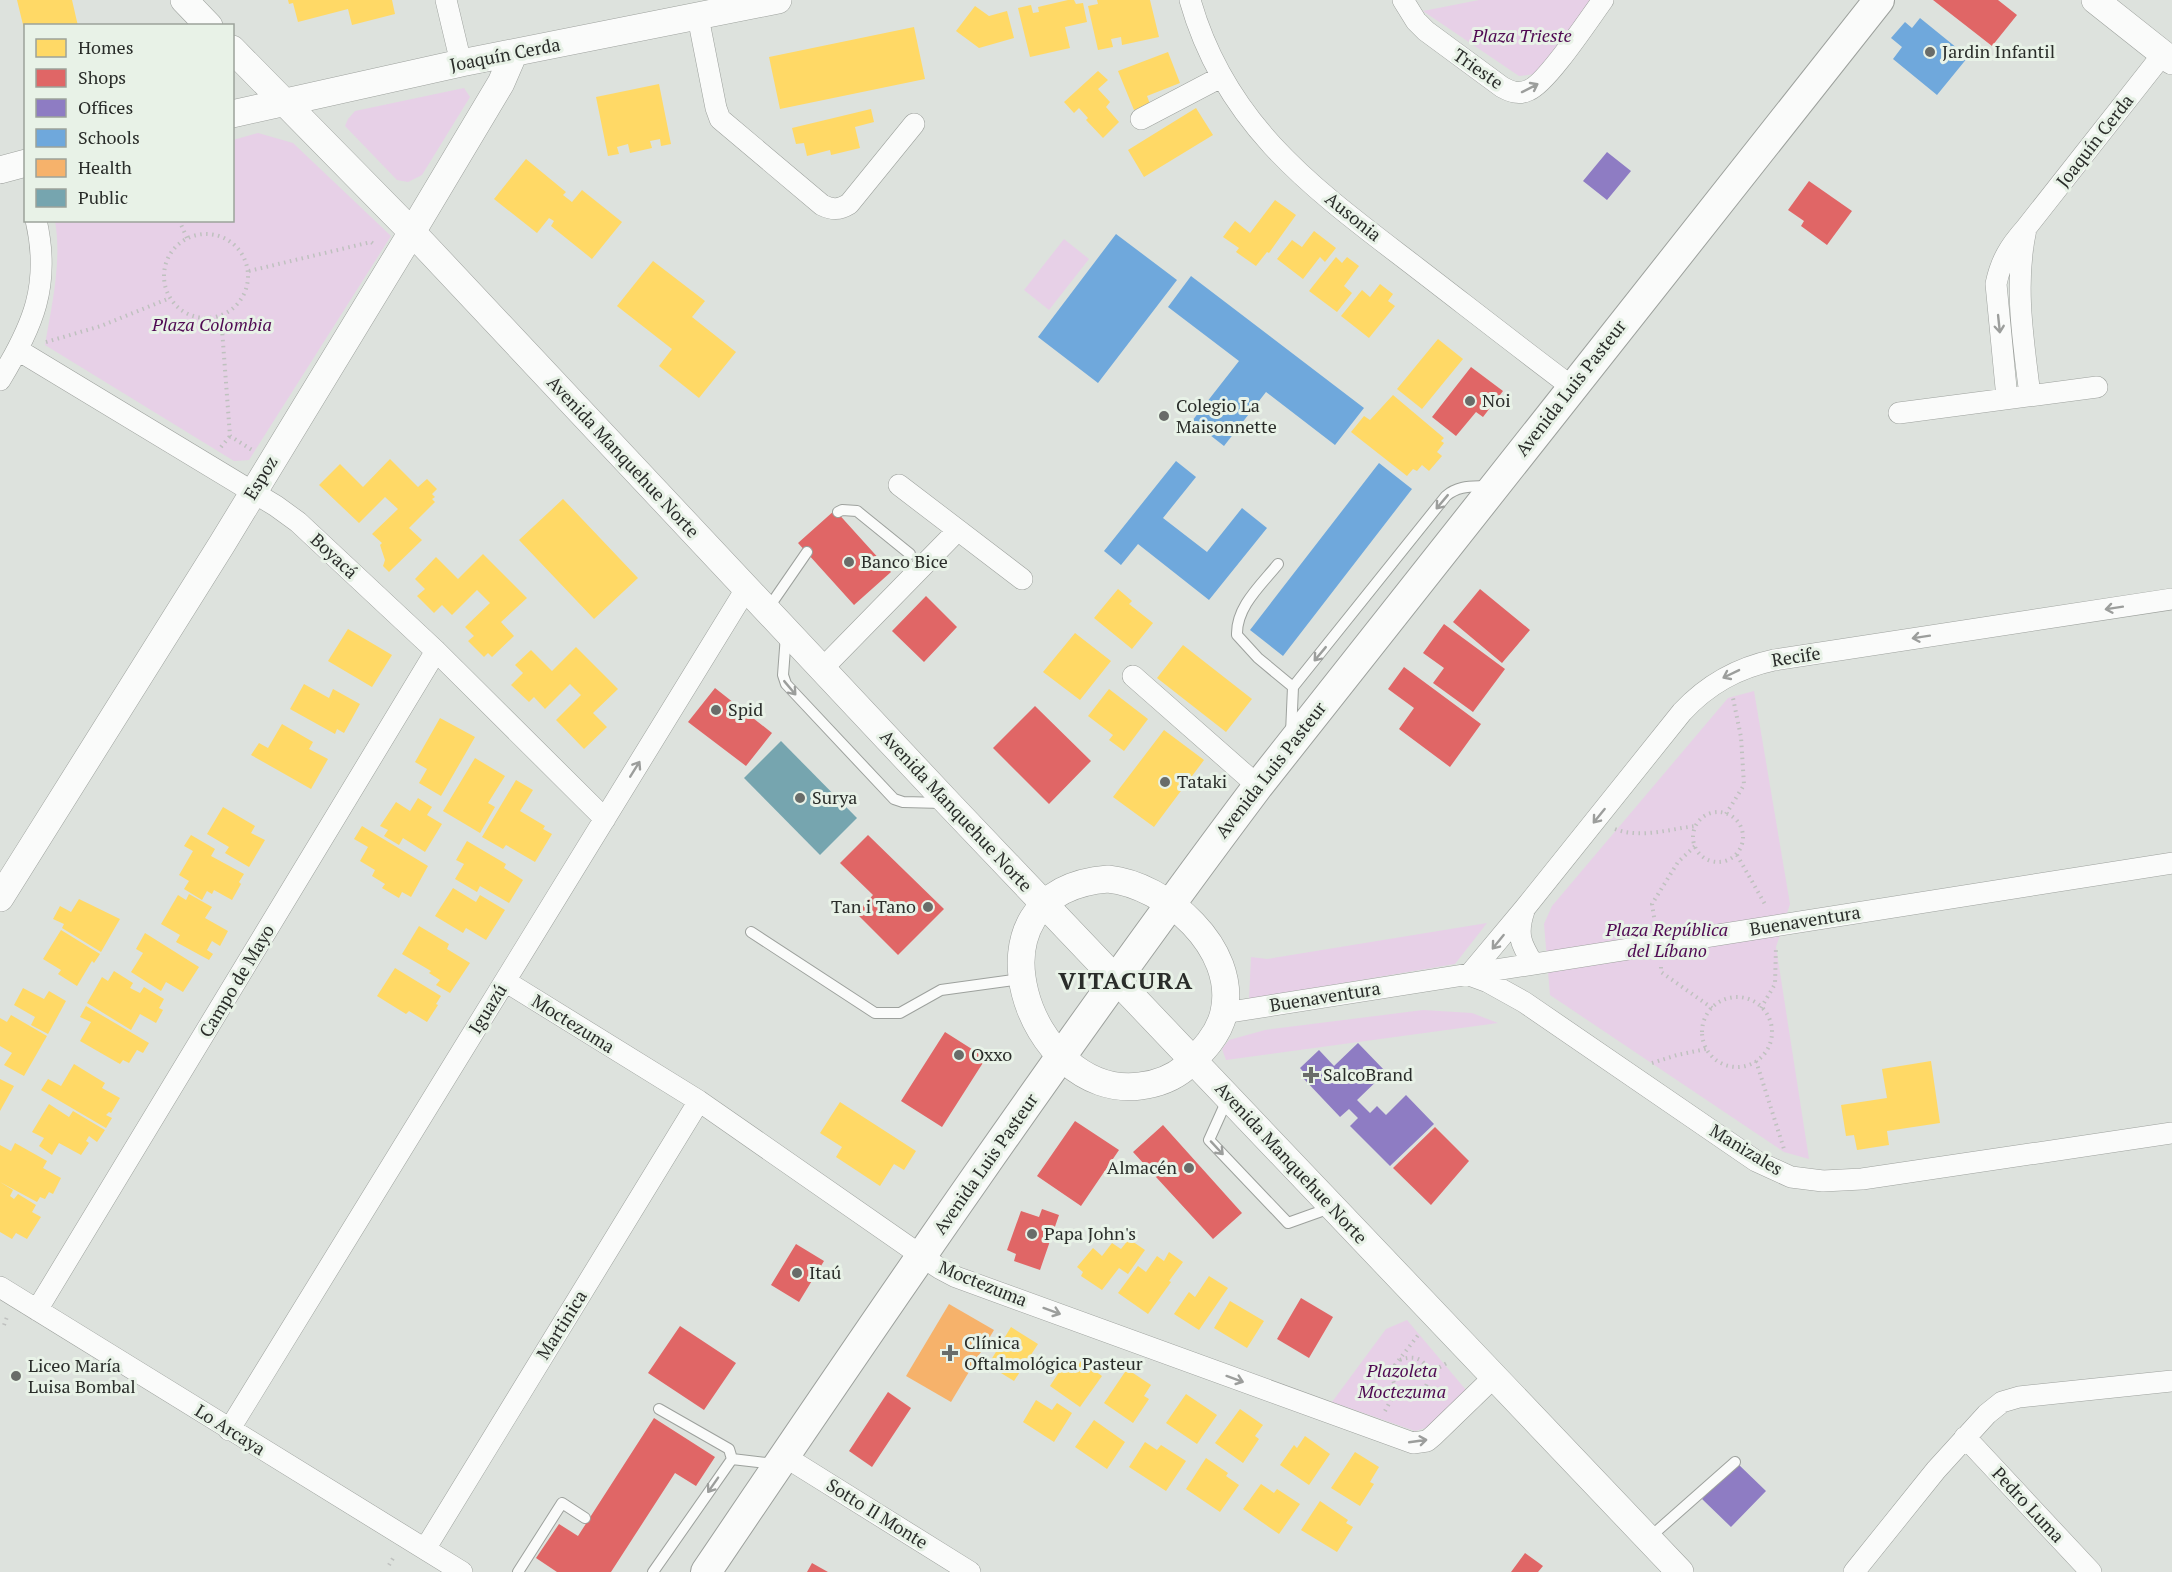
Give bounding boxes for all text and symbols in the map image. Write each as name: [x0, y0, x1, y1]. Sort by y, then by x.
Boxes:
park label: Plaza Trieste: [1471, 23, 1572, 47]
legend: [24, 24, 234, 222]
street label: Joaquín Cerda: [448, 32, 562, 76]
text: Homes: [78, 35, 133, 59]
place label: Jardin Infantil: [1942, 39, 2055, 63]
street label: Trieste: [1449, 42, 1508, 94]
marker: Jardin Infantil: [1923, 45, 1937, 59]
text: Shops: [78, 65, 126, 89]
one-way arrow: [1521, 81, 1539, 93]
street label: Joaquín Cerda: [2050, 89, 2138, 192]
text: Offices: [78, 95, 133, 119]
text: Schools: [78, 125, 140, 149]
text: Health: [78, 155, 132, 179]
text: Public: [78, 185, 128, 209]
street label: Ausonia: [1321, 186, 1387, 246]
park label: Plaza Colombia: [151, 312, 272, 336]
one-way arrow: [1994, 313, 2005, 333]
street label: Avenida Luis Pasteur: [1509, 314, 1631, 460]
street label: Avenida Manquehue Norte: [542, 370, 705, 542]
place label: Noi: [1482, 388, 1511, 412]
place label: Colegio La Maisonnette: [1176, 393, 1277, 438]
marker: Noi: [1463, 394, 1477, 408]
marker: Colegio La Maisonnette: [1157, 409, 1171, 423]
street label: Espoz: [238, 451, 283, 504]
one-way arrow: [1435, 494, 1448, 510]
street label: Boyacá: [306, 527, 363, 583]
place label: Banco Bice: [861, 549, 948, 573]
marker: Banco Bice: [842, 555, 856, 569]
one-way arrow: [2105, 602, 2125, 613]
one-way arrow: [1912, 632, 1932, 643]
street label: Recife: [1770, 640, 1822, 672]
one-way arrow: [1313, 646, 1327, 661]
one-way arrow: [1722, 669, 1740, 681]
one-way arrow: [784, 680, 797, 696]
street label: Avenida Luis Pasteur: [1209, 696, 1331, 842]
place label: Spid: [728, 697, 763, 721]
marker: Spid: [709, 703, 723, 717]
street label: Avenida Manquehue Norte: [875, 724, 1038, 896]
one-way arrow: [630, 761, 642, 778]
place label: Tataki: [1177, 769, 1227, 793]
marker: Tataki: [1158, 775, 1172, 789]
place label: Surya: [812, 785, 857, 809]
marker: Surya: [793, 791, 807, 805]
one-way arrow: [1592, 807, 1605, 823]
place label: Tan i Tano: [831, 894, 916, 918]
street label: Buenaventura: [1748, 899, 1862, 941]
marker: Tan i Tano: [921, 900, 935, 914]
park label: Plaza República del Líbano: [1605, 917, 1728, 962]
street label: Campo de Mayo: [193, 920, 279, 1041]
one-way arrow: [1491, 934, 1504, 950]
district label: VITACURA: [1058, 964, 1194, 996]
street label: Buenaventura: [1268, 975, 1382, 1017]
street label: Iguazú: [463, 979, 512, 1038]
street label: Moctezuma: [528, 988, 619, 1058]
place label: Oxxo: [971, 1042, 1012, 1066]
marker: Oxxo: [952, 1048, 966, 1062]
place label: SalcoBrand: [1323, 1062, 1413, 1086]
marker: SalcoBrand: [1304, 1068, 1318, 1082]
street label: Avenida Manquehue Norte: [1210, 1076, 1373, 1248]
street label: Avenida Luis Pasteur: [928, 1088, 1043, 1239]
street label: Manizales: [1706, 1118, 1787, 1180]
one-way arrow: [1210, 1141, 1224, 1156]
place label: Almacén: [1107, 1155, 1177, 1179]
marker: Almacén: [1182, 1161, 1196, 1175]
place label: Papa John's: [1044, 1221, 1136, 1245]
marker: Papa John's: [1025, 1227, 1039, 1241]
street label: Moctezuma: [936, 1254, 1031, 1312]
place label: Itaú: [809, 1260, 841, 1284]
marker: Itaú: [790, 1266, 804, 1280]
street label: Martinica: [530, 1285, 592, 1364]
one-way arrow: [1042, 1307, 1061, 1318]
place label: Clínica Oftalmológica Pasteur: [964, 1330, 1143, 1375]
marker: Clínica Oftalmológica Pasteur: [941, 1344, 959, 1362]
place label: Liceo María Luisa Bombal: [28, 1353, 136, 1398]
park label: Plazoleta Moctezuma: [1357, 1358, 1446, 1403]
marker: Liceo María Luisa Bombal: [9, 1369, 23, 1383]
one-way arrow: [1225, 1375, 1244, 1386]
street label: Lo Arcaya: [191, 1398, 270, 1460]
one-way arrow: [1408, 1436, 1427, 1447]
street label: Pedro Luma: [1987, 1461, 2070, 1547]
street label: Sotto Il Monte: [822, 1472, 933, 1554]
one-way arrow: [707, 1477, 719, 1493]

